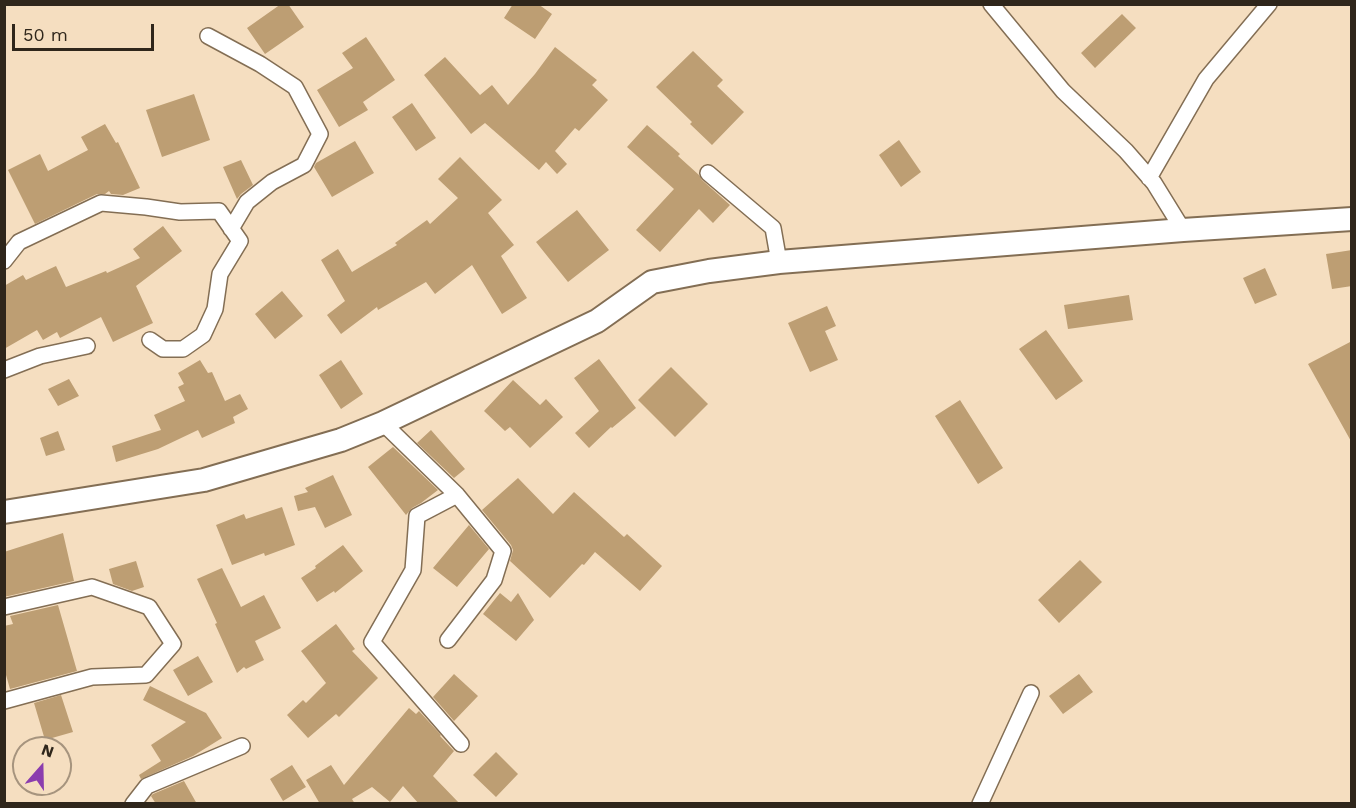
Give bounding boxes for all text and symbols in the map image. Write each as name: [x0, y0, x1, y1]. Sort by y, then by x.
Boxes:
scale bar: [15, 12, 158, 50]
text: 50 m: [23, 24, 68, 45]
north arrow: [12, 736, 72, 796]
text: N: [39, 740, 56, 761]

